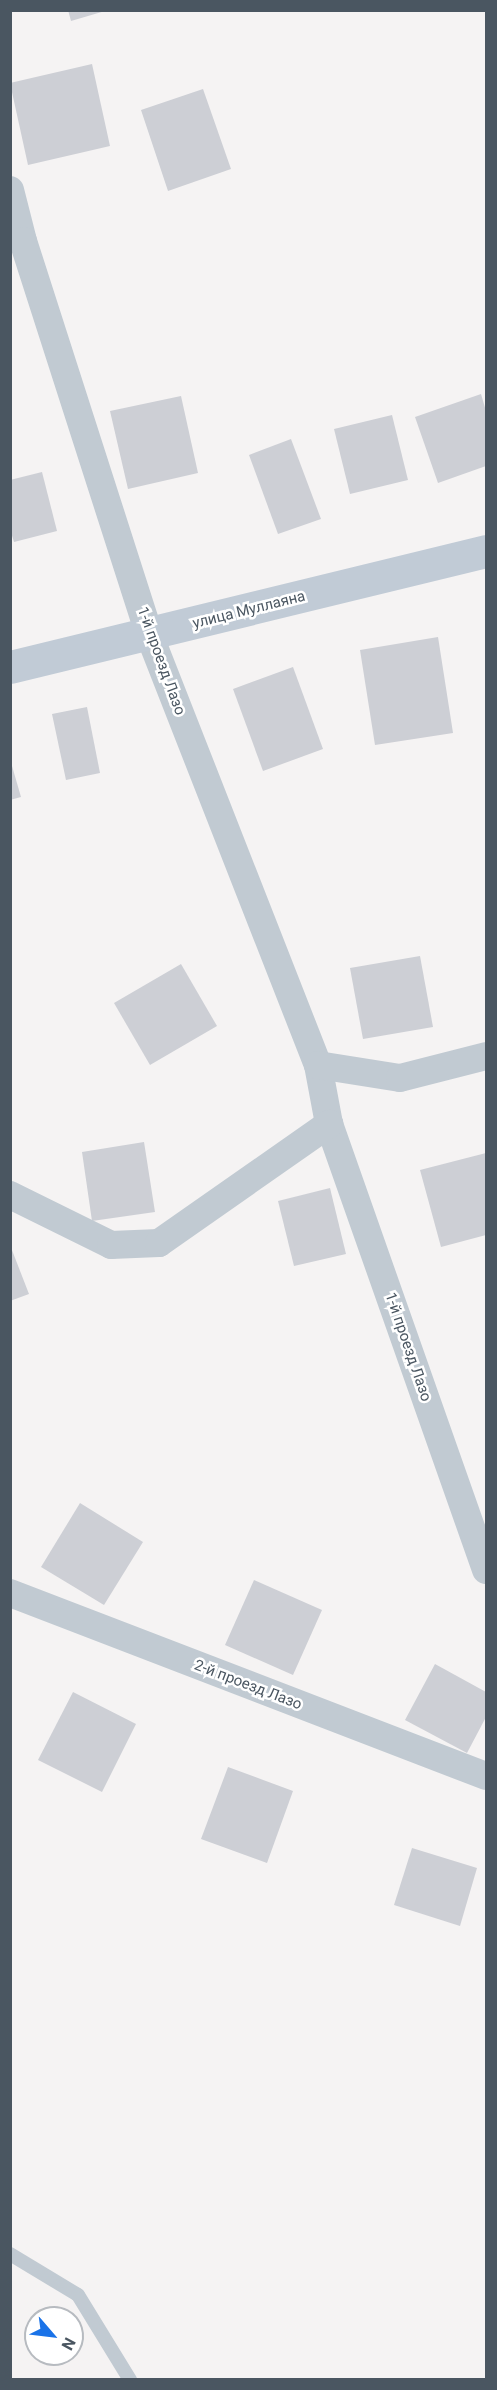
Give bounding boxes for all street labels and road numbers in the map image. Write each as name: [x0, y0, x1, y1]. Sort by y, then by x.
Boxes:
street label: улица Муллаяна: [191, 587, 307, 633]
street label: 1-й проезд Лазо: [133, 604, 189, 718]
street label: 1-й проезд Лазо: [381, 1290, 435, 1404]
street label: 2-й проезд Лазо: [192, 1656, 304, 1714]

